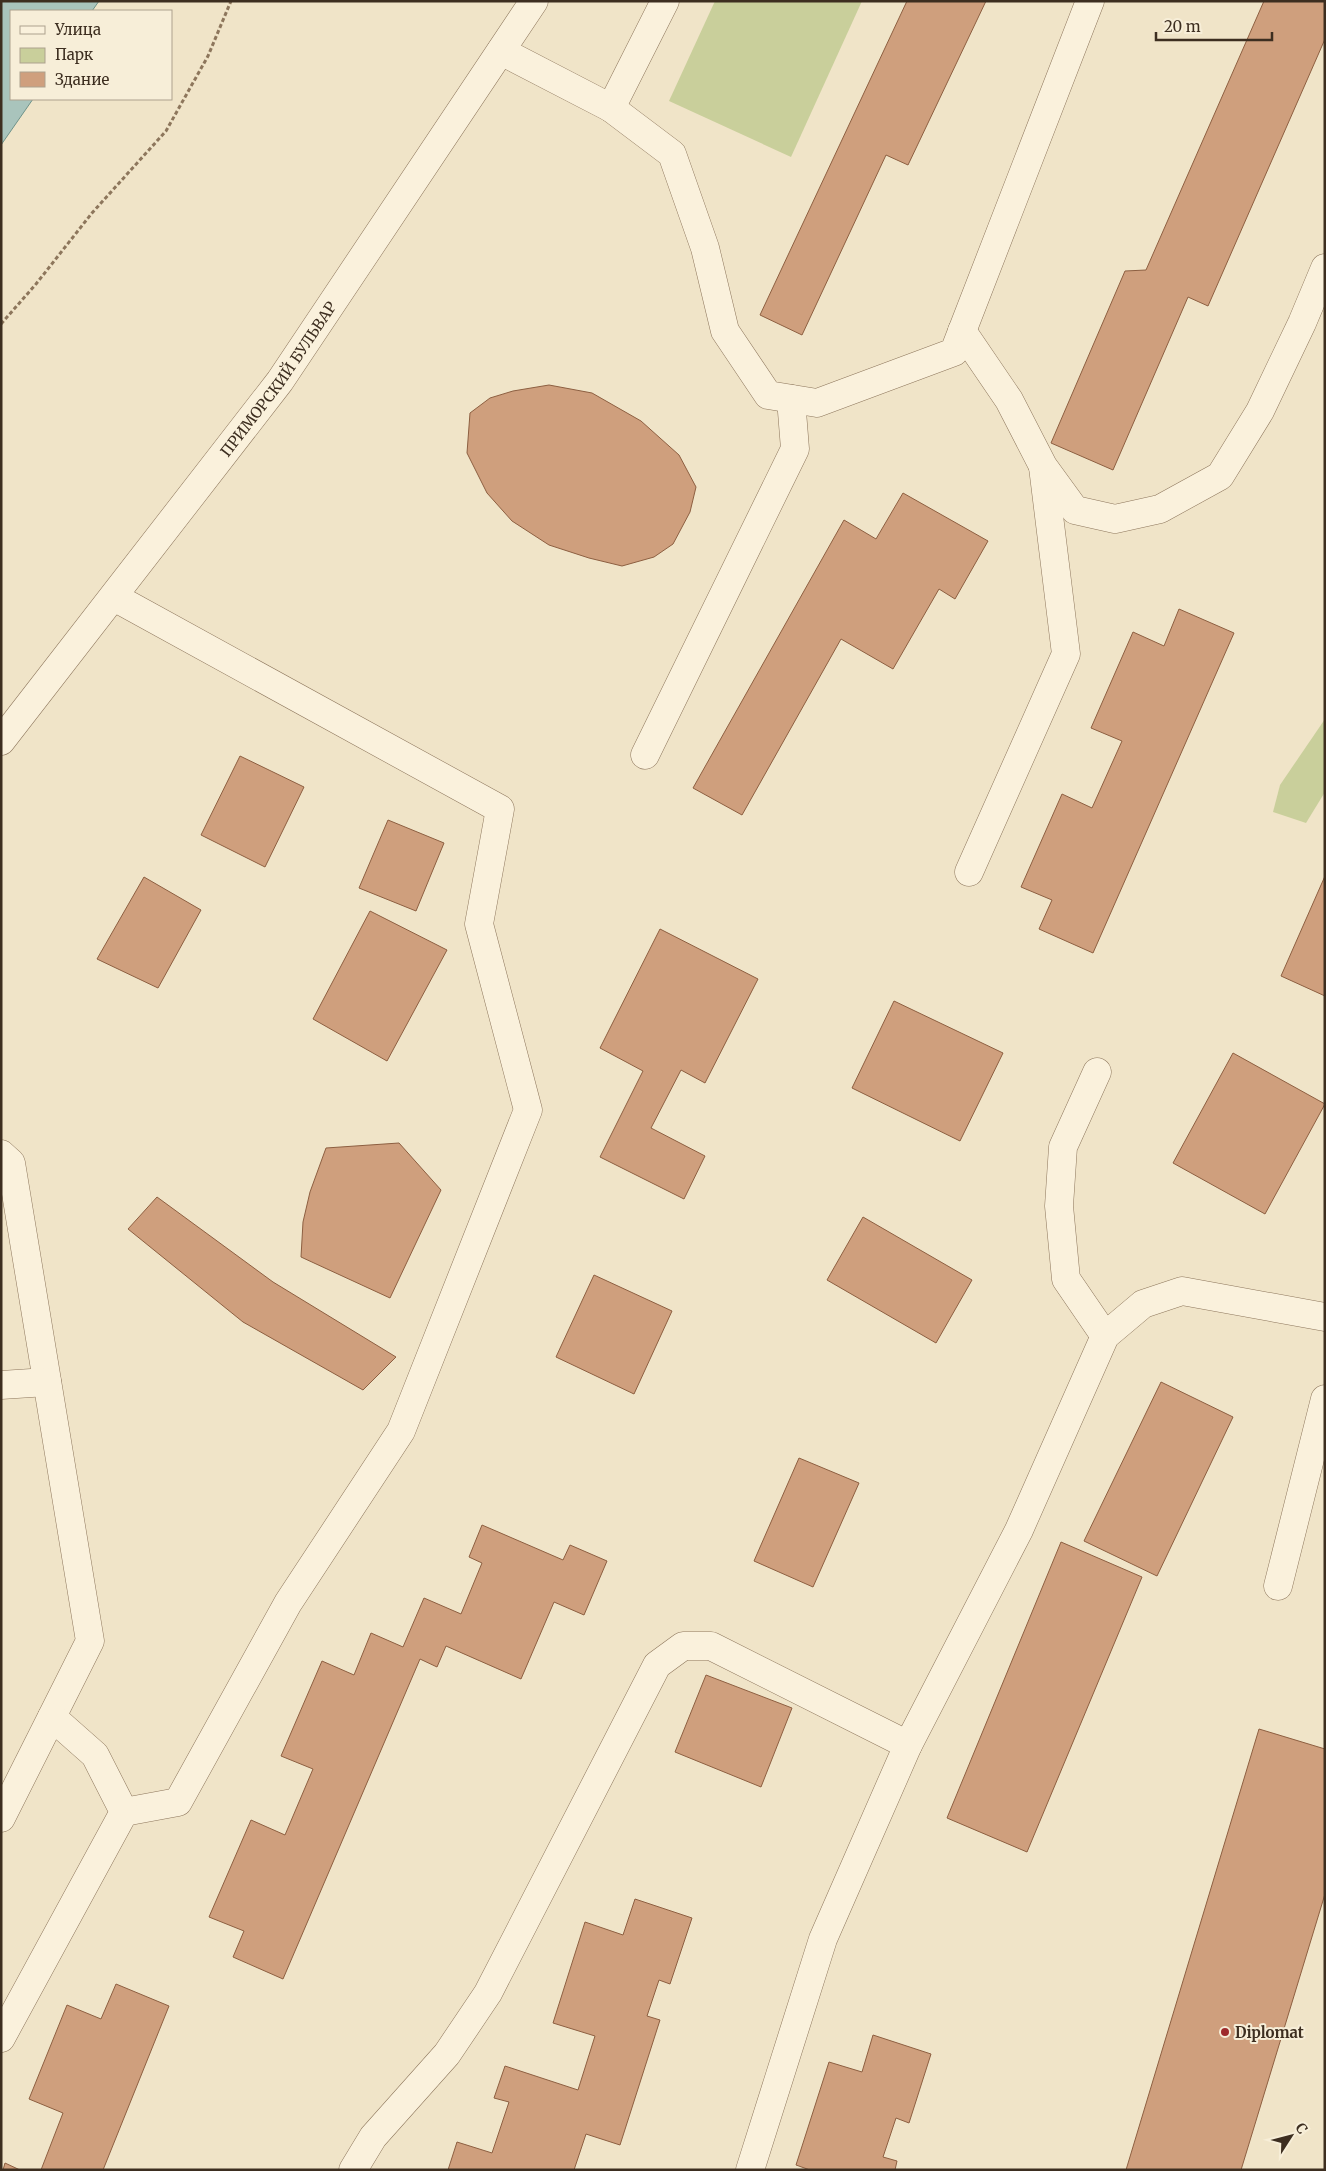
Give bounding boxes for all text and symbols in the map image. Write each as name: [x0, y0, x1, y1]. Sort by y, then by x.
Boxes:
legend: [10, 10, 172, 100]
scale bar: [1156, 10, 1272, 42]
text: 20 m: [1164, 17, 1201, 36]
text: Улица: [54, 20, 101, 39]
text: Парк: [55, 45, 94, 64]
text: Здание: [55, 70, 109, 89]
street label: ПРИМОРСКИЙ БУЛЬВАР: [216, 297, 340, 460]
place label: Diplomat: [1235, 2023, 1304, 2042]
marker: Diplomat: [1219, 2026, 1231, 2038]
north arrow: [1266, 2111, 1316, 2161]
text: С: [1292, 2119, 1312, 2137]

